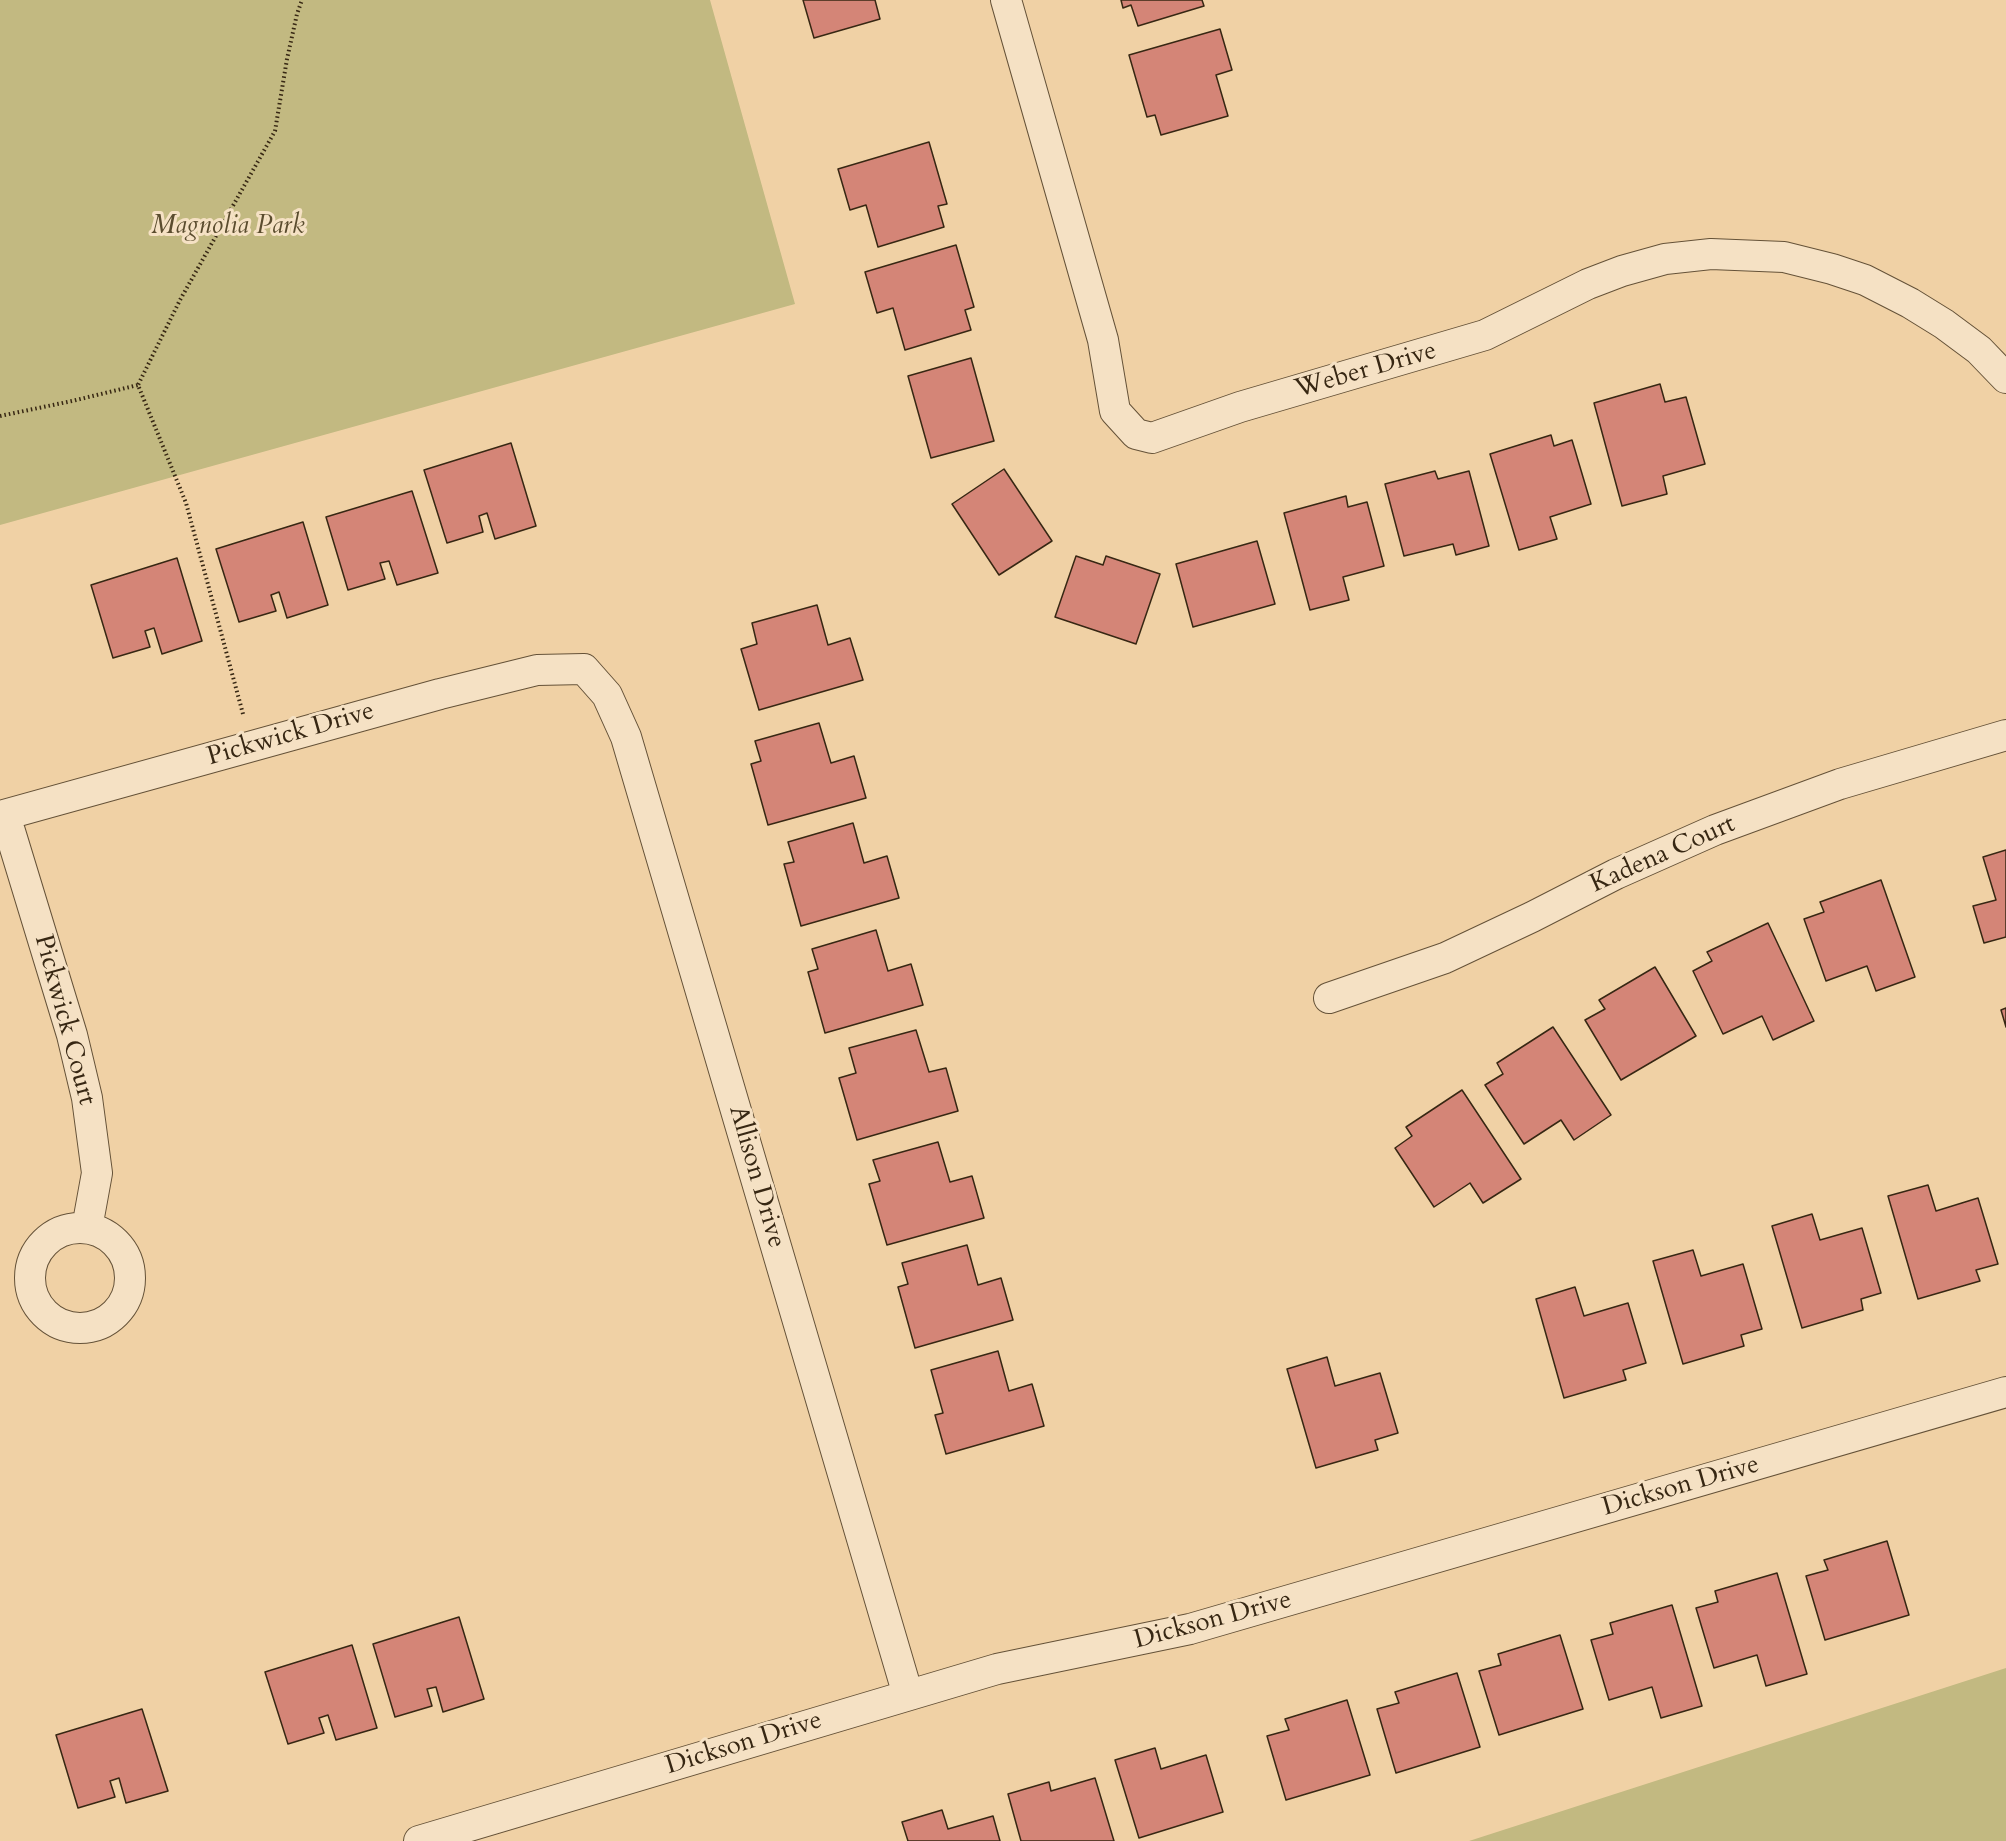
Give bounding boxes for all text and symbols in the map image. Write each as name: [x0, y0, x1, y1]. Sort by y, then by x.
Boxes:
park label: Magnolia Park: [151, 211, 305, 243]
street label: Weber Drive: [1292, 336, 1440, 406]
street label: Pickwick Drive: [204, 696, 378, 774]
street label: Kadena Court: [1586, 809, 1740, 901]
street label: Pickwick Court: [26, 931, 102, 1109]
street label: Allison Drive: [721, 1102, 791, 1252]
street label: Dickson Drive: [1599, 1450, 1763, 1524]
street label: Dickson Drive: [1131, 1585, 1295, 1657]
street label: Dickson Drive: [662, 1705, 826, 1783]

